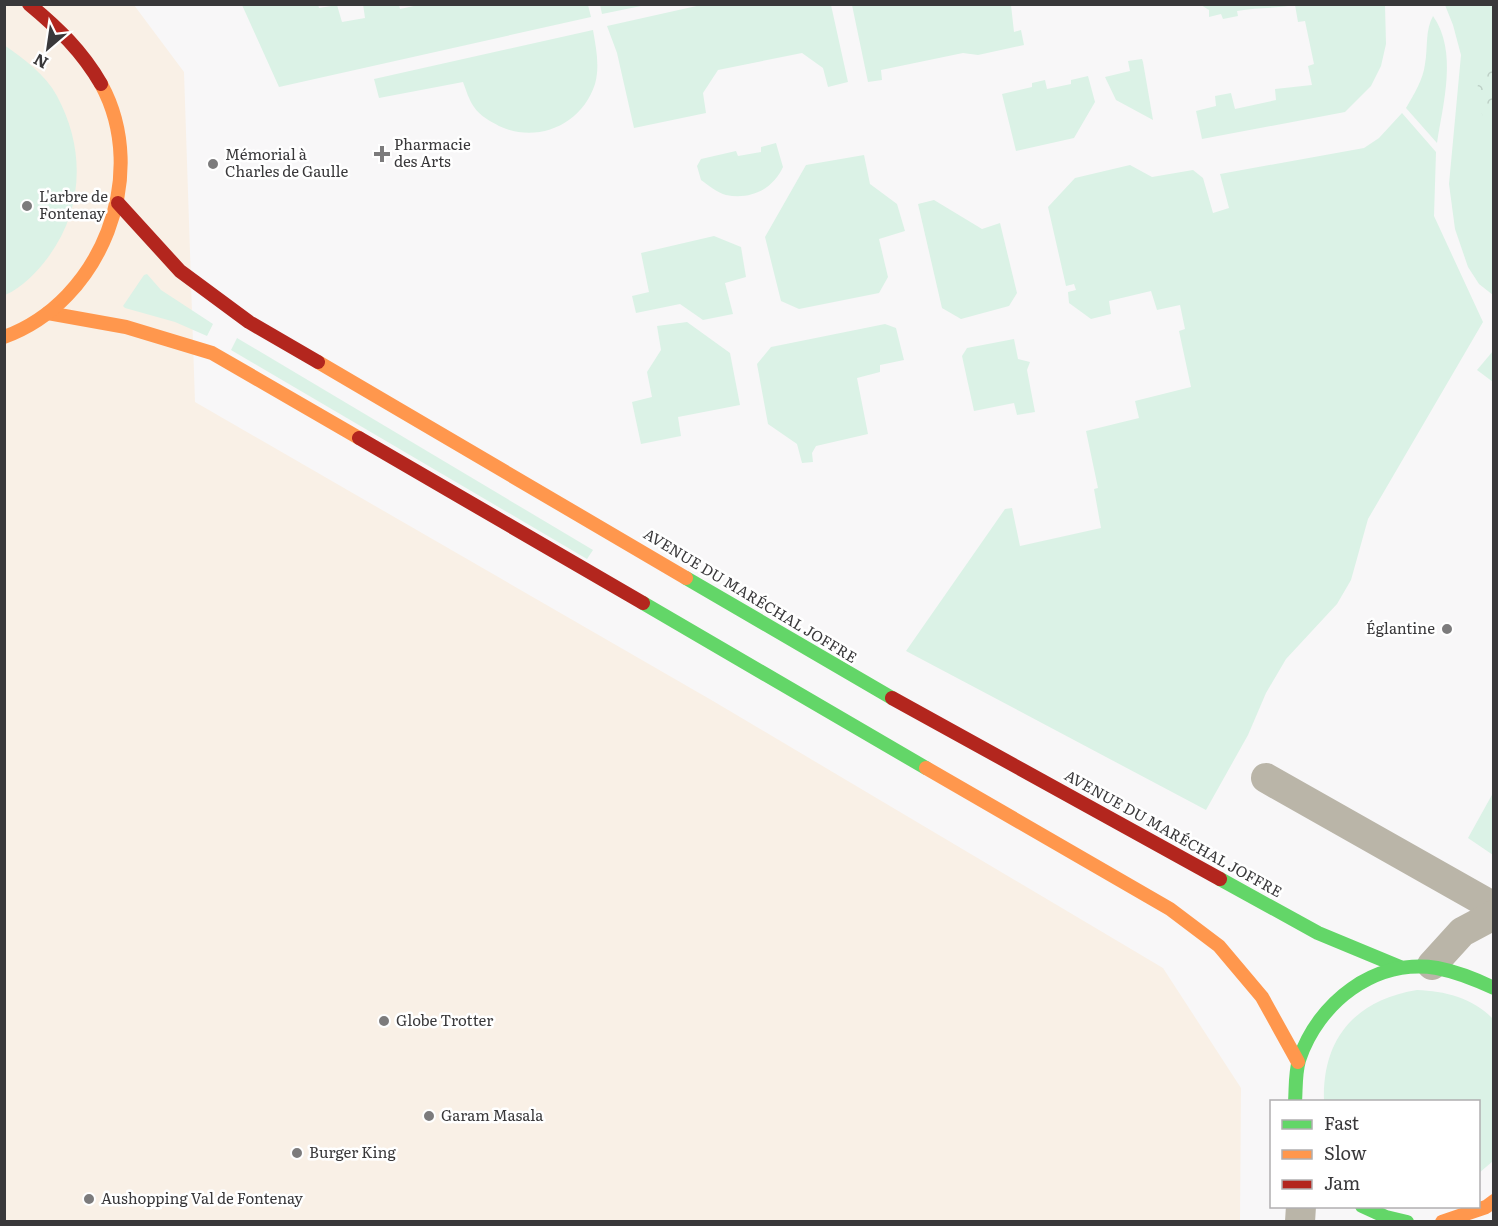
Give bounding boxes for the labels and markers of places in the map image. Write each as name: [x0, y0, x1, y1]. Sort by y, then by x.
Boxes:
place label: Pharmacie des Arts: [394, 132, 471, 172]
place label: Mémorial à Charles de Gaulle: [225, 142, 348, 182]
marker: Pharmacie des Arts: [375, 147, 389, 161]
marker: Mémorial à Charles de Gaulle: [206, 157, 220, 171]
place label: L'arbre de Fontenay: [39, 184, 108, 224]
marker: L'arbre de Fontenay: [20, 199, 34, 213]
place label: Églantine: [1366, 616, 1435, 639]
marker: Églantine: [1440, 622, 1454, 636]
place label: Globe Trotter: [396, 1008, 493, 1031]
marker: Globe Trotter: [377, 1014, 391, 1028]
place label: Garam Masala: [441, 1103, 544, 1126]
marker: Garam Masala: [422, 1109, 436, 1123]
place label: Burger King: [309, 1140, 397, 1163]
marker: Burger King: [290, 1146, 304, 1160]
place label: Aushopping Val de Fontenay: [101, 1186, 303, 1209]
marker: Aushopping Val de Fontenay: [82, 1192, 96, 1206]

